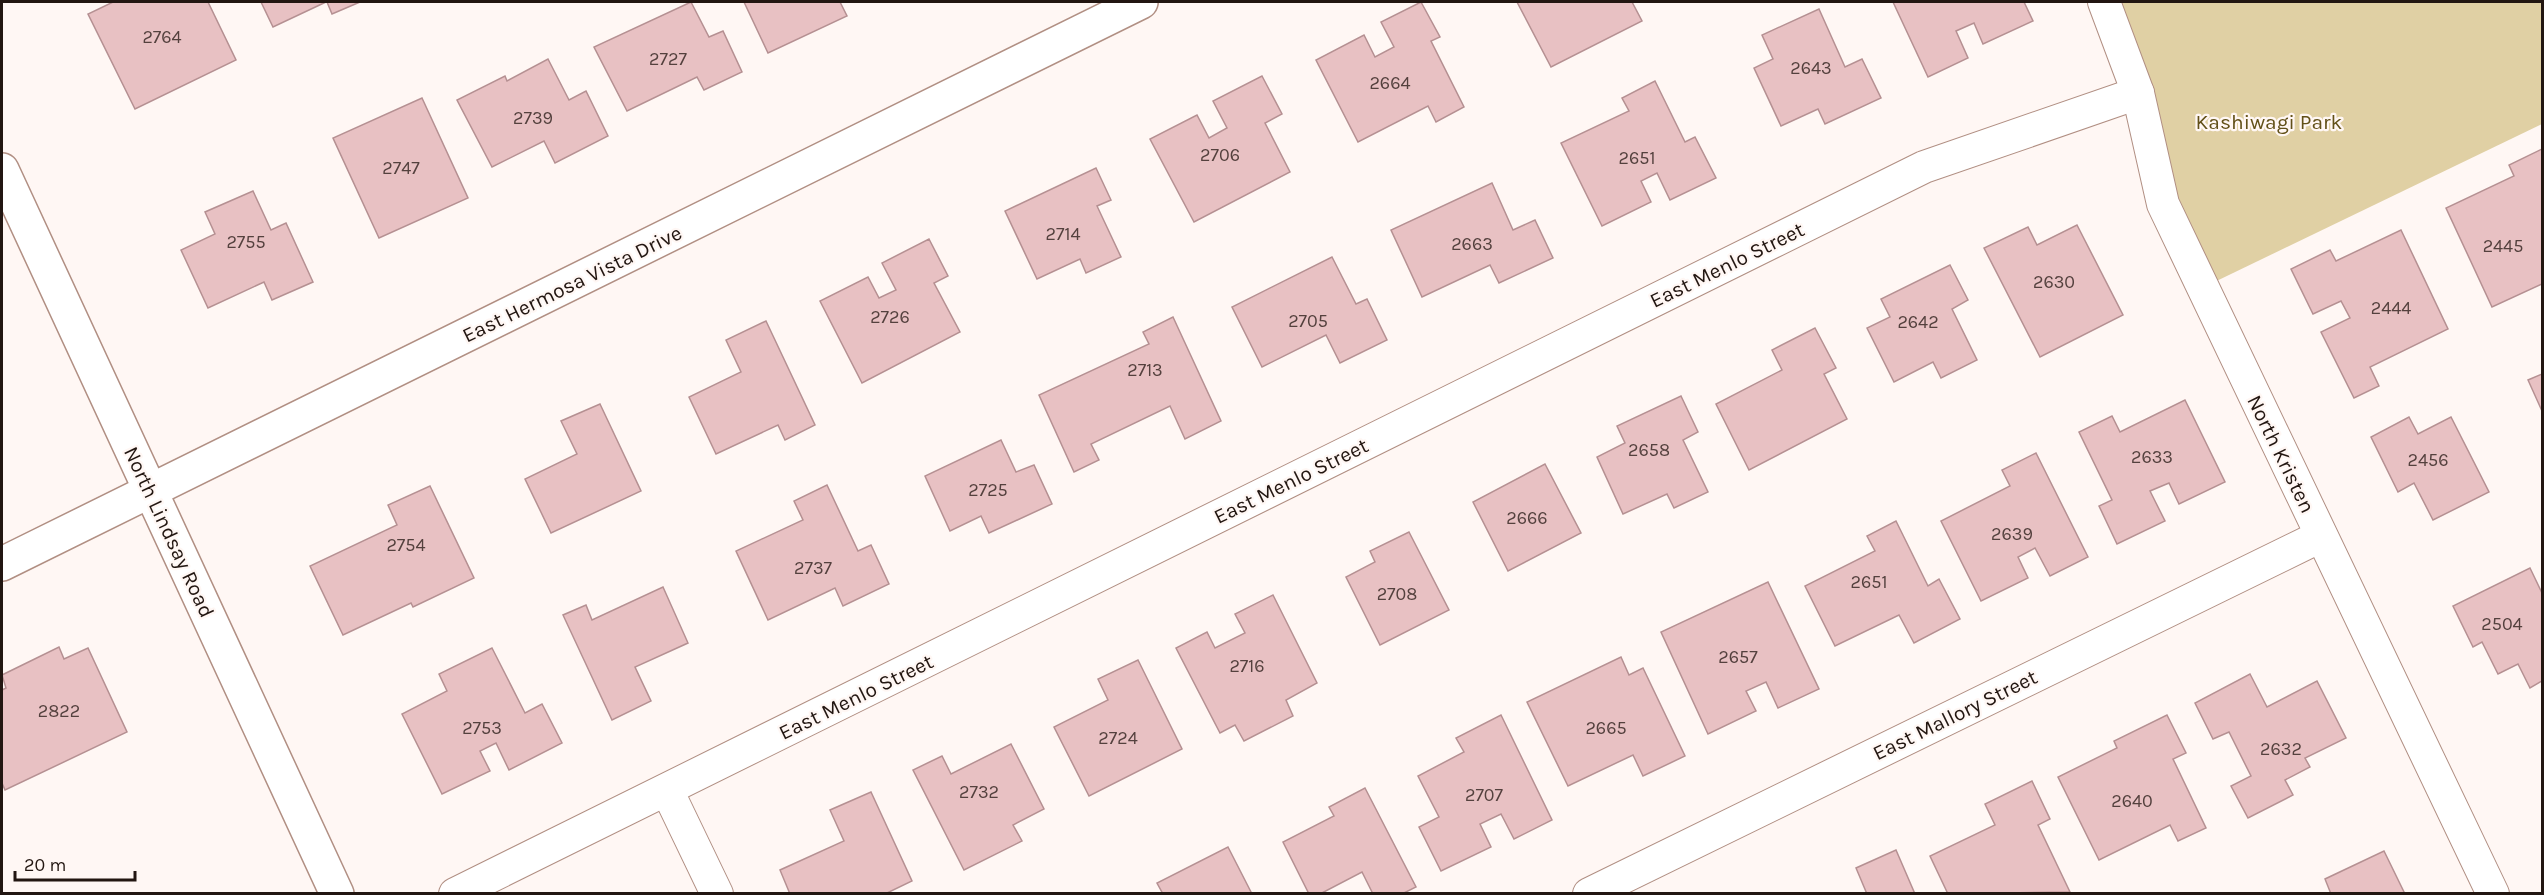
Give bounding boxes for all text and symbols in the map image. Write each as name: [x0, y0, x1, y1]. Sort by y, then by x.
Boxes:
house number: 2764: [142, 26, 182, 48]
house number: 2727: [649, 48, 687, 70]
house number: 2643: [1790, 57, 1832, 79]
house number: 2664: [1369, 72, 1411, 94]
house number: 2739: [513, 107, 553, 129]
park label: Kashiwagi Park: [2196, 110, 2343, 134]
house number: 2706: [1200, 144, 1240, 166]
house number: 2651: [1619, 147, 1655, 169]
house number: 2747: [382, 157, 420, 179]
street label: East Menlo Street: [1646, 217, 1808, 313]
street label: East Hermosa Vista Drive: [458, 220, 686, 348]
house number: 2714: [1046, 223, 1080, 245]
house number: 2755: [226, 231, 266, 253]
house number: 2663: [1451, 233, 1493, 255]
house number: 2445: [2483, 235, 2523, 257]
house number: 2630: [2033, 271, 2075, 293]
house number: 2444: [2371, 297, 2411, 319]
house number: 2726: [870, 306, 910, 328]
house number: 2705: [1288, 310, 1328, 332]
house number: 2642: [1897, 311, 1939, 333]
house number: 2713: [1127, 359, 1163, 381]
street label: North Kristen: [2242, 391, 2320, 517]
street label: East Menlo Street: [1210, 433, 1372, 529]
house number: 2658: [1628, 439, 1670, 461]
street label: North Lindsay Road: [119, 443, 219, 621]
house number: 2633: [2131, 446, 2173, 468]
house number: 2456: [2408, 449, 2448, 471]
house number: 2725: [968, 479, 1008, 501]
house number: 2666: [1506, 507, 1548, 529]
house number: 2639: [1991, 523, 2033, 545]
house number: 2754: [386, 534, 426, 556]
house number: 2737: [794, 557, 833, 579]
house number: 2651: [1851, 571, 1887, 593]
house number: 2708: [1377, 583, 1417, 605]
house number: 2504: [2481, 613, 2523, 635]
house number: 2657: [1718, 646, 1758, 668]
street label: East Menlo Street: [775, 649, 937, 745]
house number: 2716: [1229, 655, 1265, 677]
street label: East Mallory Street: [1869, 665, 2041, 765]
house number: 2822: [38, 700, 80, 722]
house number: 2753: [462, 717, 502, 739]
house number: 2665: [1585, 717, 1627, 739]
house number: 2724: [1098, 727, 1138, 749]
house number: 2632: [2260, 738, 2302, 760]
house number: 2732: [959, 781, 999, 803]
house number: 2707: [1465, 784, 1504, 806]
house number: 2640: [2111, 790, 2153, 812]
scale bar: [15, 844, 135, 882]
text: 20 m: [24, 854, 66, 876]

